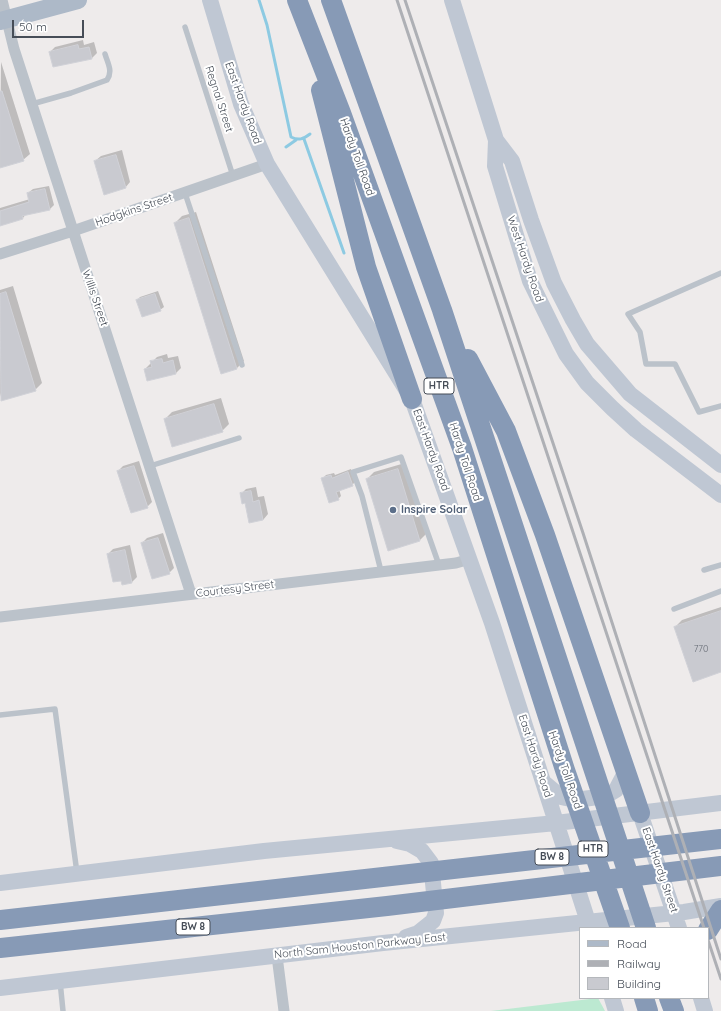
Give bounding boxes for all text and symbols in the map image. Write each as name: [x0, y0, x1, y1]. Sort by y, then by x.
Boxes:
scale bar: [14, 12, 86, 38]
text: 50 m: [19, 19, 47, 34]
street label: East Hardy Road: [222, 60, 264, 146]
street label: Regnal Street: [202, 64, 236, 134]
street label: Hardy Toll Road: [337, 116, 377, 198]
street label: Hodgkins Street: [94, 191, 174, 229]
street label: West Hardy Road: [504, 214, 546, 304]
street label: Willis Street: [79, 268, 111, 328]
road number: HTR: [424, 378, 454, 394]
street label: East Hardy Road: [410, 407, 452, 493]
street label: Hardy Toll Road: [446, 421, 484, 503]
place label: Inspire Solar: [401, 503, 468, 517]
marker: Inspire Solar: [388, 505, 398, 515]
street label: Courtesy Street: [195, 578, 275, 600]
house number: 770: [694, 644, 708, 654]
street label: East Hardy Road: [515, 713, 555, 799]
street label: Hardy Toll Road: [545, 729, 585, 811]
street label: East Hardy Street: [639, 826, 681, 914]
road number: HTR: [578, 841, 608, 857]
road number: BW 8: [535, 849, 569, 865]
road number: BW 8: [176, 919, 210, 935]
legend: [579, 927, 709, 999]
street label: North Sam Houston Parkway East: [273, 930, 447, 962]
text: Road: [617, 936, 647, 951]
text: Railway: [617, 956, 661, 971]
text: Building: [617, 976, 661, 991]

